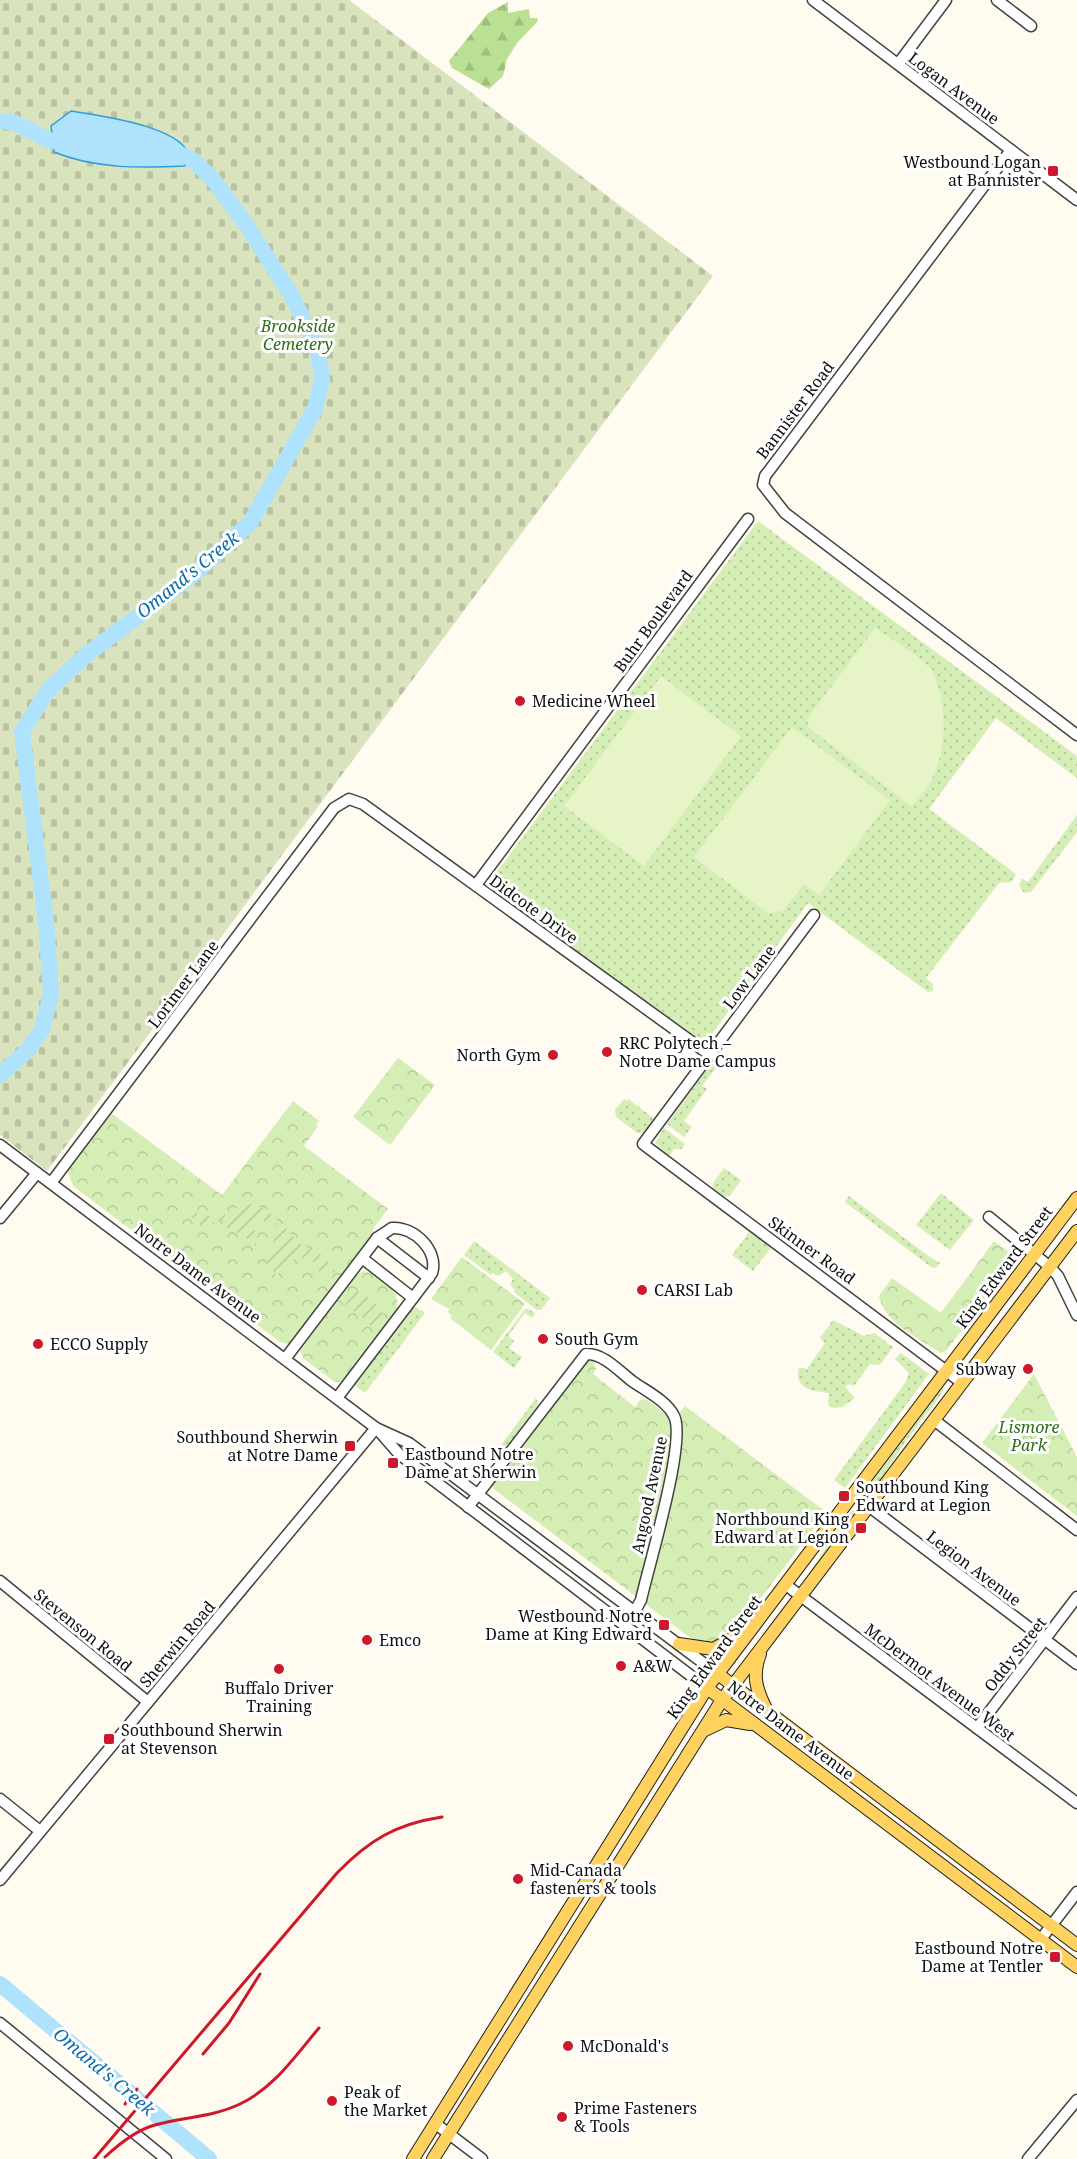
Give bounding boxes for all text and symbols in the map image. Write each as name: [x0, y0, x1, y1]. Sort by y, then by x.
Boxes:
street label: Logan Avenue: [904, 47, 1004, 129]
place label: Westbound Logan at Bannister: [903, 151, 1041, 191]
marker: Westbound Logan at Bannister: [1046, 164, 1060, 178]
park label: Brookside Cemetery: [260, 315, 335, 355]
street label: Bannister Road: [751, 357, 839, 463]
water label: Omand's Creek: [131, 525, 244, 623]
street label: Buhr Boulevard: [608, 565, 698, 677]
place label: Medicine Wheel: [532, 690, 656, 712]
marker: Medicine Wheel: [513, 694, 527, 708]
street label: Didcote Drive: [485, 869, 583, 949]
street label: Lorimer Lane: [143, 935, 223, 1033]
street label: Low Lane: [718, 940, 780, 1014]
place label: RRC Polytech – Notre Dame Campus: [619, 1032, 776, 1072]
place label: North Gym: [456, 1044, 541, 1066]
marker: RRC Polytech – Notre Dame Campus: [600, 1045, 614, 1059]
marker: North Gym: [546, 1048, 560, 1062]
street label: King Edward Street: [951, 1201, 1058, 1333]
street label: Skinner Road: [764, 1211, 860, 1289]
street label: Notre Dame Avenue: [130, 1218, 266, 1328]
place label: CARSI Lab: [654, 1279, 733, 1301]
marker: CARSI Lab: [635, 1283, 649, 1297]
place label: South Gym: [555, 1328, 639, 1350]
marker: South Gym: [536, 1332, 550, 1346]
place label: ECCO Supply: [50, 1333, 149, 1355]
marker: ECCO Supply: [31, 1337, 45, 1351]
place label: Subway: [956, 1358, 1017, 1380]
marker: Subway: [1021, 1362, 1035, 1376]
park label: Lismore Park: [998, 1416, 1060, 1456]
place label: Southbound Sherwin at Notre Dame: [176, 1426, 338, 1466]
street label: Angood Avenue: [626, 1434, 672, 1556]
marker: Southbound Sherwin at Notre Dame: [343, 1439, 357, 1453]
place label: Eastbound Notre Dame at Sherwin: [405, 1443, 536, 1483]
marker: Eastbound Notre Dame at Sherwin: [386, 1456, 400, 1470]
place label: Southbound King Edward at Legion: [856, 1476, 991, 1516]
marker: Southbound King Edward at Legion: [837, 1489, 851, 1503]
place label: Northbound King Edward at Legion: [714, 1508, 849, 1548]
marker: Northbound King Edward at Legion: [854, 1521, 868, 1535]
street label: Legion Avenue: [922, 1525, 1026, 1611]
street label: Stevenson Road: [29, 1584, 137, 1677]
street label: King Edward Street: [662, 1590, 767, 1723]
street label: Sherwin Road: [134, 1596, 220, 1692]
place label: Westbound Notre Dame at King Edward: [485, 1605, 652, 1645]
street label: Oddy Street: [979, 1612, 1051, 1696]
marker: Westbound Notre Dame at King Edward: [657, 1618, 671, 1632]
street label: McDermot Avenue West: [860, 1618, 1020, 1746]
place label: Emco: [379, 1629, 421, 1651]
marker: Emco: [360, 1633, 374, 1647]
place label: A&W: [633, 1655, 673, 1677]
marker: A&W: [614, 1659, 628, 1673]
marker: Buffalo Driver Training: [272, 1662, 286, 1676]
street label: Notre Dame Avenue: [723, 1675, 859, 1785]
place label: Buffalo Driver Training: [225, 1677, 334, 1717]
place label: Southbound Sherwin at Stevenson: [121, 1719, 283, 1759]
marker: Southbound Sherwin at Stevenson: [102, 1732, 116, 1746]
place label: Mid-Canada fasteners & tools: [530, 1859, 656, 1899]
marker: Mid-Canada fasteners & tools: [511, 1872, 525, 1886]
place label: Eastbound Notre Dame at Tentler: [914, 1937, 1043, 1977]
marker: Eastbound Notre Dame at Tentler: [1048, 1950, 1062, 1964]
water label: Omand's Creek: [49, 2022, 161, 2121]
place label: McDonald's: [580, 2035, 669, 2057]
marker: McDonald's: [561, 2039, 575, 2053]
place label: Peak of the Market: [344, 2081, 428, 2121]
marker: Peak of the Market: [325, 2094, 339, 2108]
place label: Prime Fasteners & Tools: [574, 2097, 697, 2137]
marker: Prime Fasteners & Tools: [555, 2110, 569, 2124]

